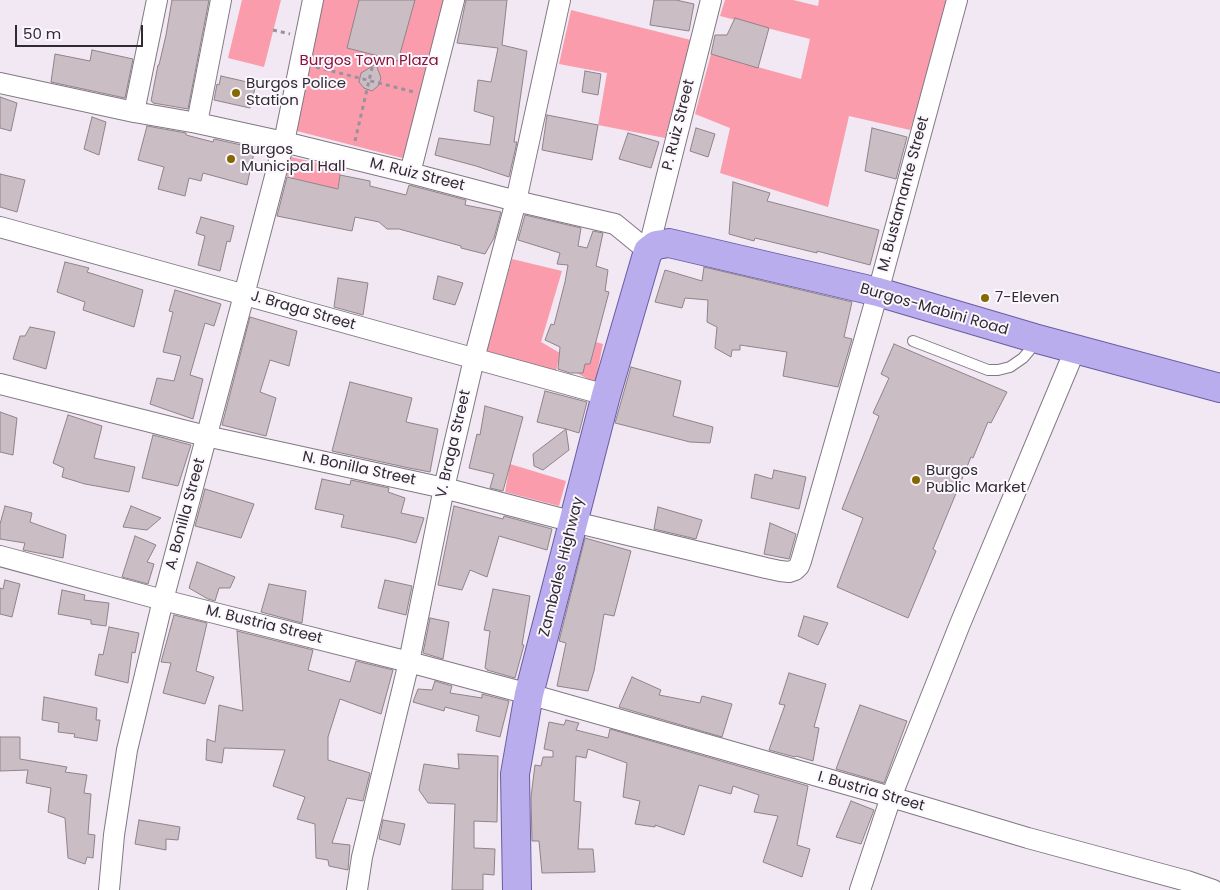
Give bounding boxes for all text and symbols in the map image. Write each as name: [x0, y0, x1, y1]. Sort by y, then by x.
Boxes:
scale bar: [18, 15, 145, 47]
text: 50 m: [23, 23, 61, 44]
park label: Burgos Town Plaza: [299, 52, 439, 70]
place label: Burgos Police Station: [246, 75, 346, 110]
street label: P. Ruiz Street: [659, 78, 699, 172]
marker: Burgos Police Station: [230, 87, 242, 99]
street label: M. Bustamante Street: [875, 114, 933, 274]
place label: Burgos Municipal Hall: [241, 141, 345, 176]
marker: Burgos Municipal Hall: [225, 153, 237, 165]
street label: M. Ruiz Street: [368, 155, 466, 195]
street label: Burgos-Mabini Road: [858, 280, 1010, 340]
street label: J. Braga Street: [248, 287, 358, 335]
place label: 7-Eleven: [995, 289, 1059, 307]
marker: 7-Eleven: [979, 292, 991, 304]
street label: V. Braga Street: [433, 388, 475, 500]
street label: N. Bonilla Street: [301, 448, 417, 490]
street label: A. Bonilla Street: [162, 456, 210, 572]
place label: Burgos Public Market: [926, 462, 1026, 497]
marker: Burgos Public Market: [910, 474, 922, 486]
street label: Zambales Highway: [536, 495, 588, 639]
street label: M. Bustria Street: [204, 602, 324, 648]
street label: I. Bustria Street: [816, 768, 926, 816]

